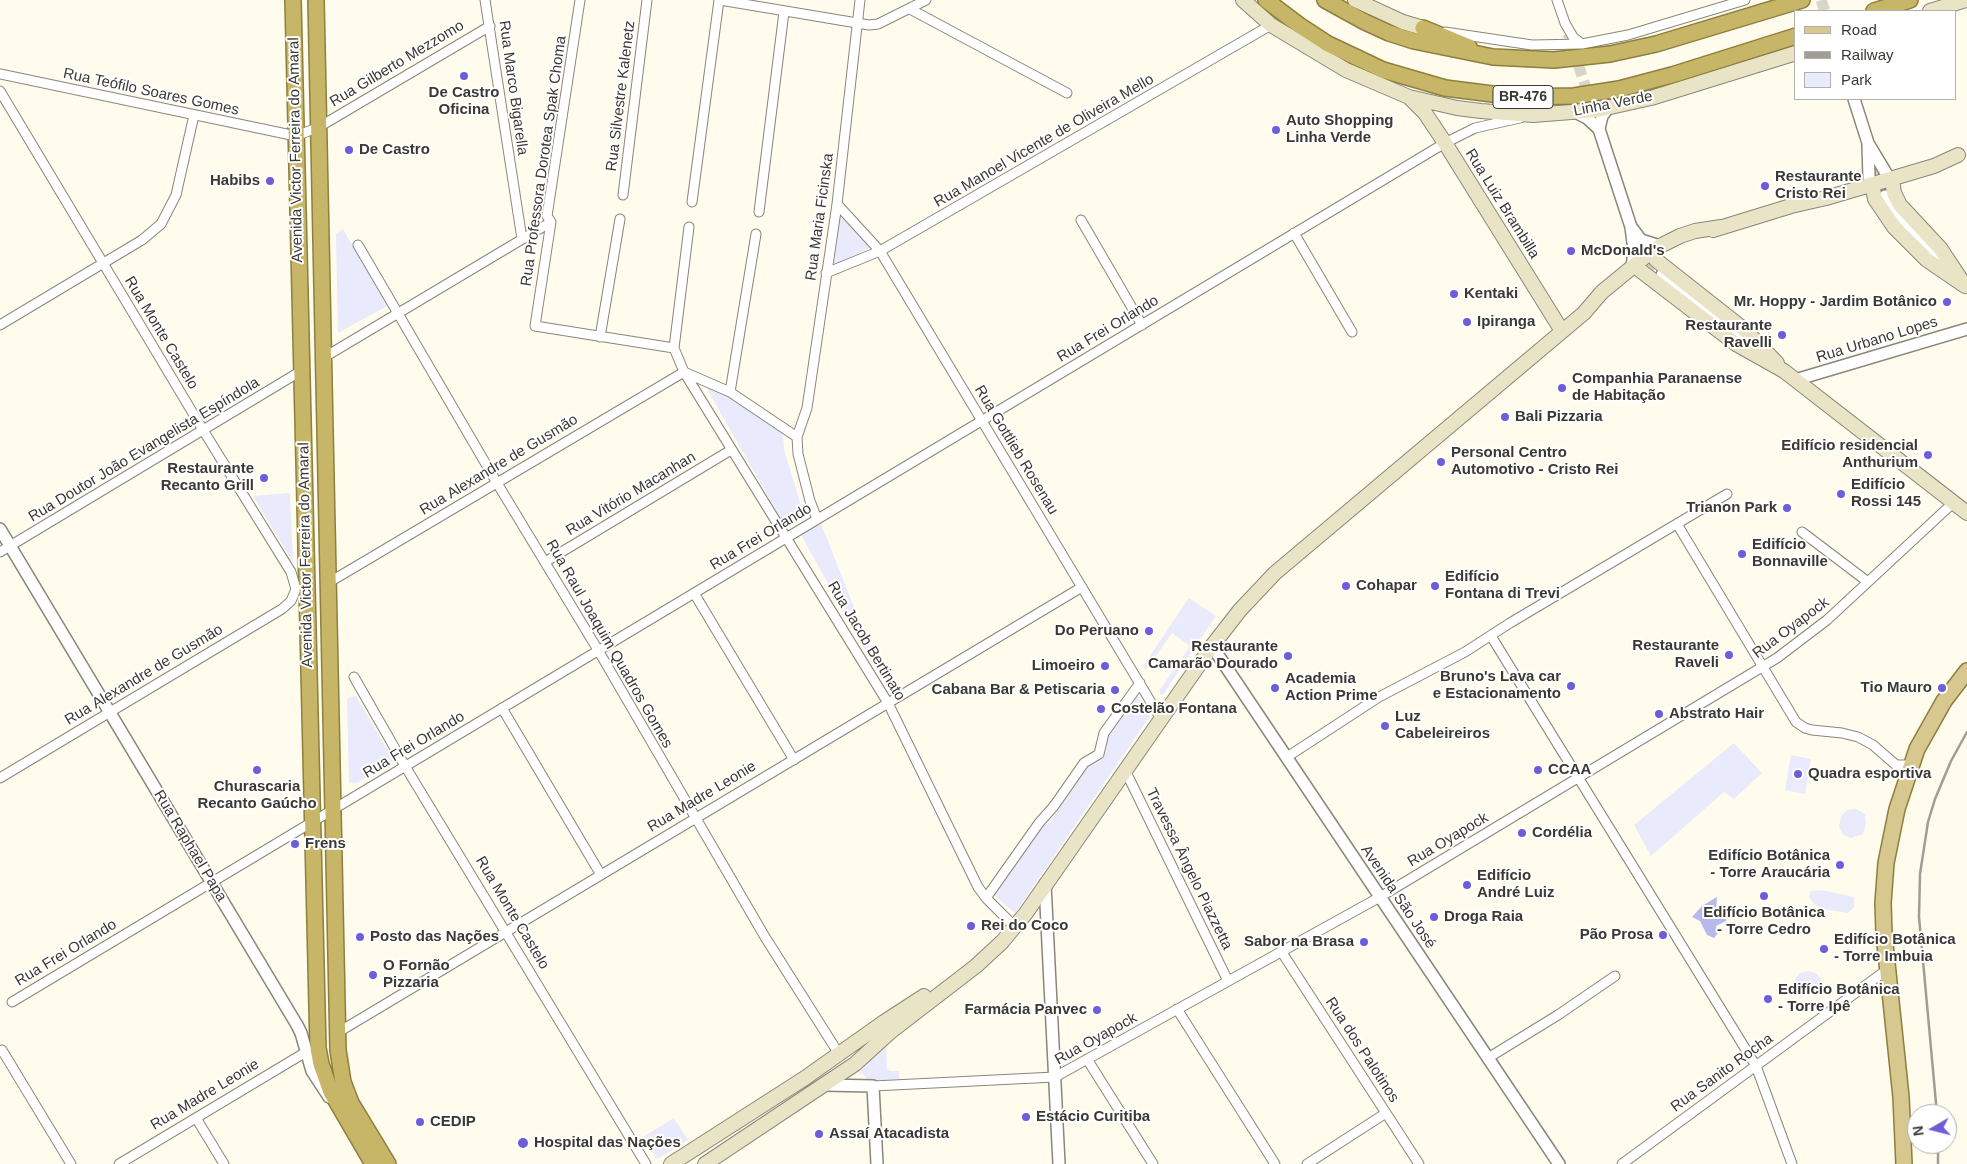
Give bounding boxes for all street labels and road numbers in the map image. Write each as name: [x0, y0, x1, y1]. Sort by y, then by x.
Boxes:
street label: Rua Gilberto Mezzomo: [327, 17, 467, 111]
street label: Rua Marco Bigarella: [495, 19, 531, 157]
street label: Rua Silvestre Kalenetz: [603, 20, 639, 172]
street label: Rua Professora Dorotea Spak Choma: [518, 35, 570, 287]
street label: Avenida Victor Ferreira do Amaral: [285, 37, 307, 263]
street label: Rua Teófilo Soares Gomes: [61, 65, 241, 119]
street label: Rua Manoel Vicente de Oliveira Mello: [931, 71, 1157, 211]
road number: BR-476: [1493, 85, 1553, 108]
street label: Linha Verde: [1572, 88, 1654, 120]
street label: Rua Luiz Brambilla: [1461, 146, 1543, 262]
street label: Rua Maria Ficinska: [802, 152, 838, 282]
street label: Rua Monte Castelo: [120, 273, 202, 393]
street label: Rua Frei Orlando: [1054, 292, 1162, 366]
street label: Rua Urbano Lopes: [1814, 313, 1940, 367]
street label: Rua Doutor João Evangelista Espíndola: [25, 374, 263, 526]
street label: Rua Gottlieb Rosenau: [970, 382, 1062, 518]
street label: Rua Alexandre de Gusmão: [417, 411, 581, 519]
street label: Avenida Victor Ferreira do Amaral: [295, 442, 317, 668]
street label: Rua Vitório Macanhan: [563, 448, 699, 540]
street label: Rua Frei Orlando: [707, 500, 815, 574]
street label: Rua Raul Joaquim Quadros Gomes: [542, 537, 676, 751]
street label: Rua Jacob Bertinato: [823, 578, 909, 704]
street label: Rua Oyapock: [1749, 593, 1833, 663]
street label: Rua Alexandre de Gusmão: [62, 621, 226, 729]
street label: Rua Frei Orlando: [360, 708, 468, 782]
street label: Rua Madre Leonie: [644, 758, 760, 836]
street label: Travessa Ângelo Piazzetta: [1142, 785, 1236, 953]
street label: Rua Raphael Papa: [150, 787, 230, 905]
street label: Rua Oyapock: [1404, 809, 1492, 871]
street label: Avenida São José: [1357, 842, 1439, 952]
street label: Rua Monte Castelo: [471, 853, 553, 973]
street label: Rua Frei Orlando: [12, 916, 120, 990]
street label: Rua dos Palotinos: [1321, 994, 1403, 1106]
street label: Rua Oyapock: [1052, 1009, 1140, 1069]
street label: Rua Sanito Rocha: [1667, 1030, 1777, 1116]
street label: Rua Madre Leonie: [147, 1056, 263, 1134]

